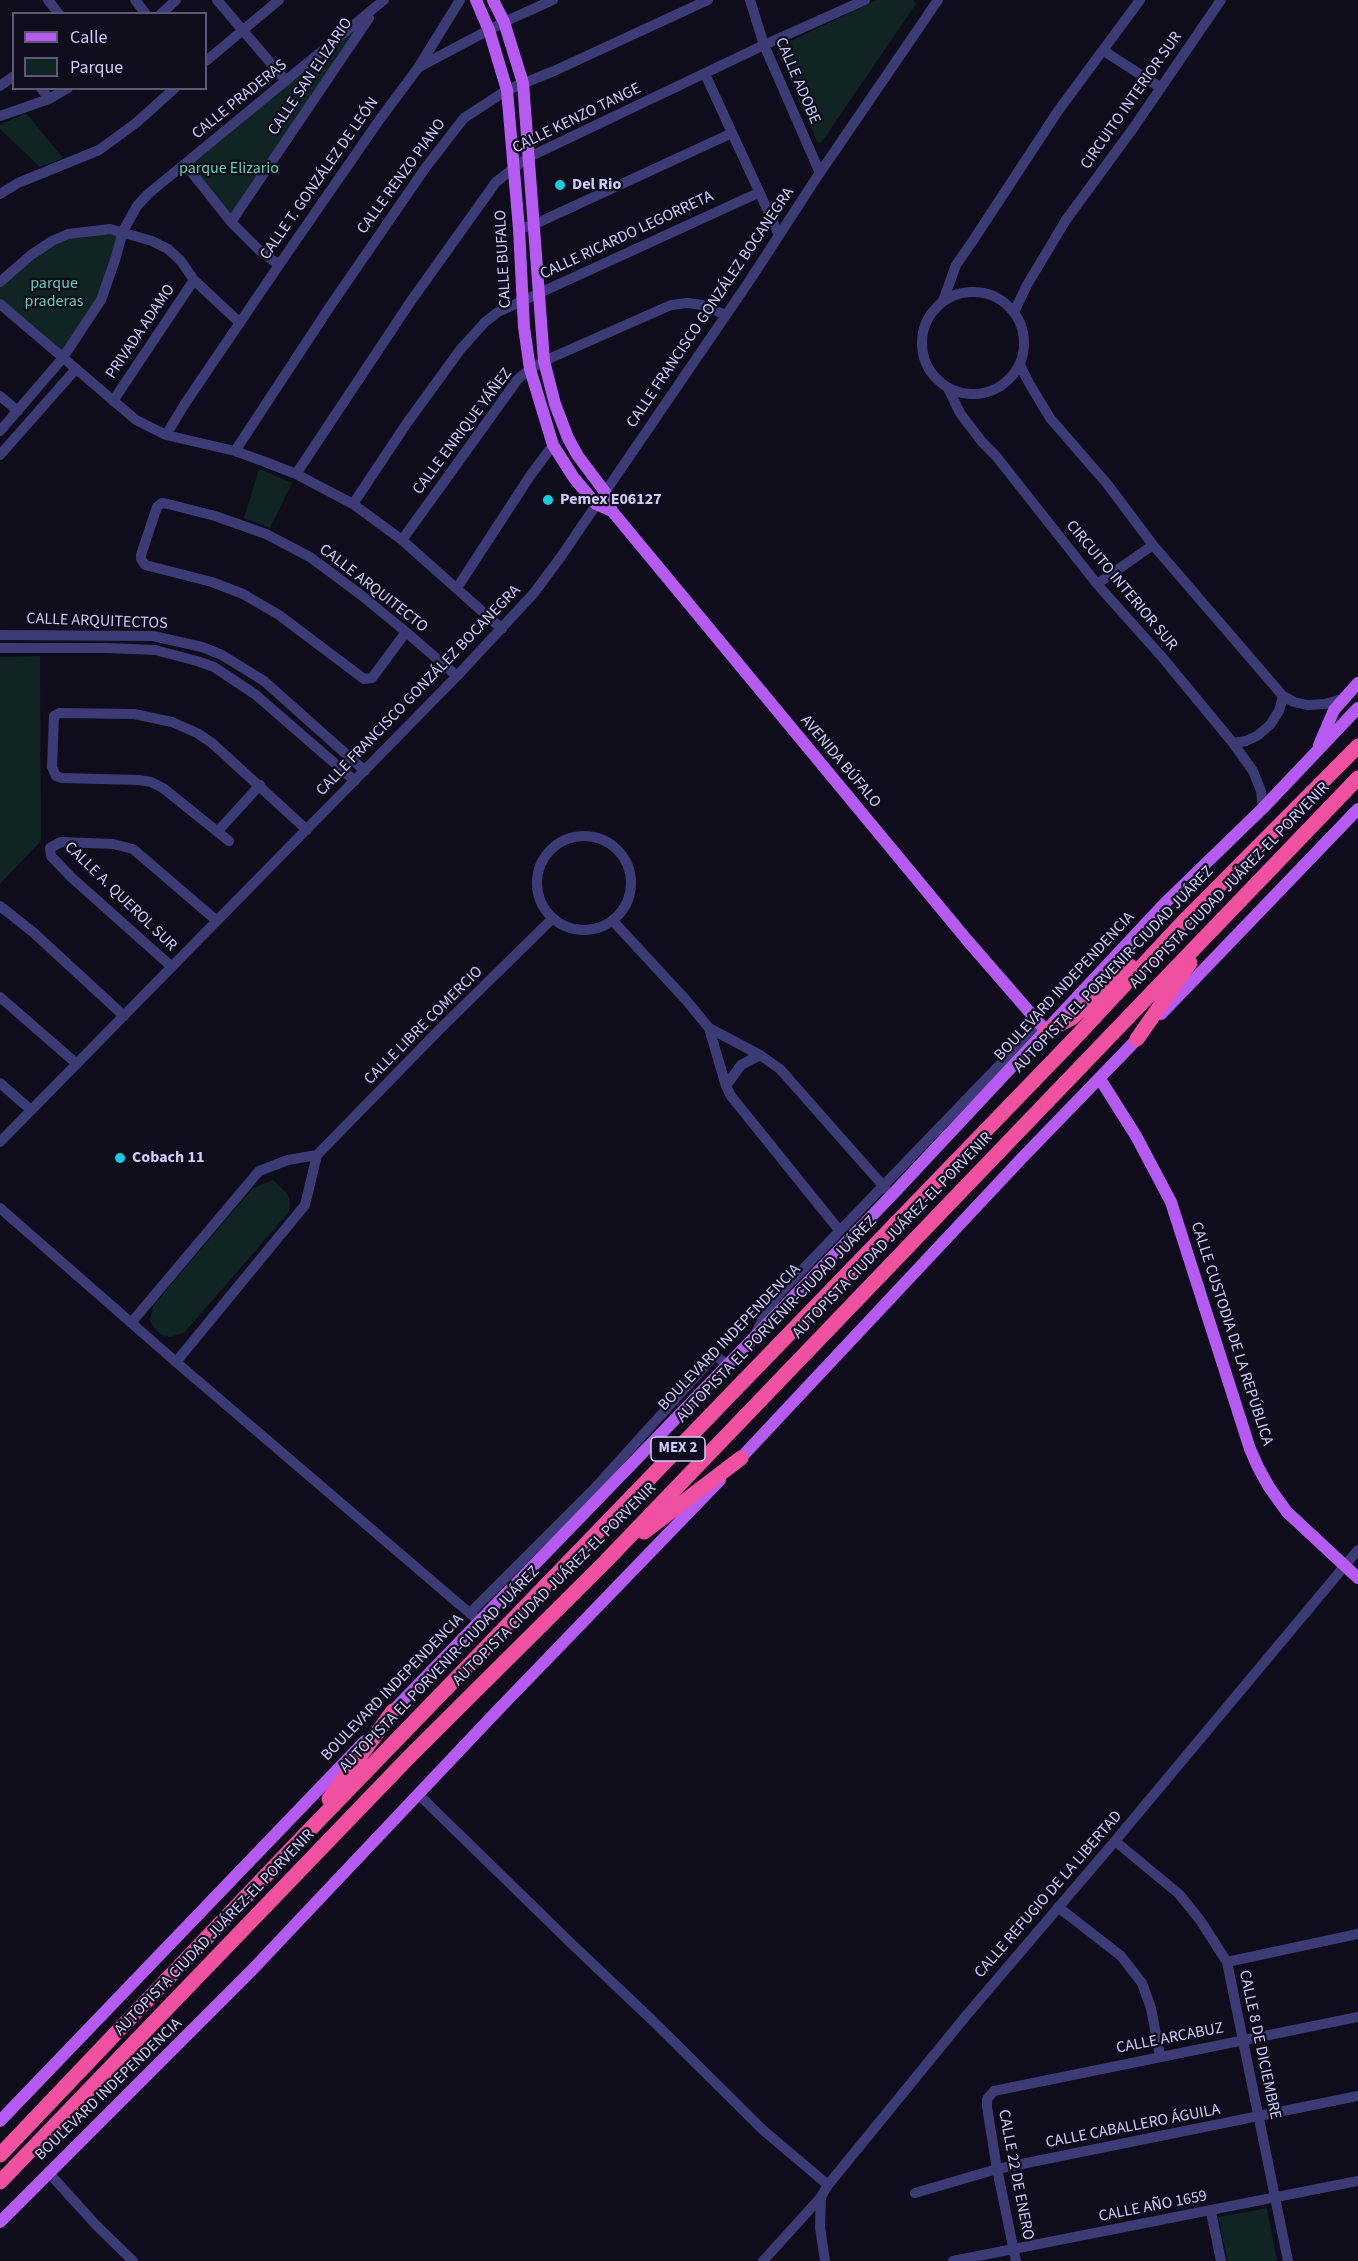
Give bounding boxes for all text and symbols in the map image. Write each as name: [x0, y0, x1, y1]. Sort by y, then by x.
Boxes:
legend: [12, 12, 207, 90]
street label: CALLE SAN ELIZARIO: [265, 15, 357, 139]
text: Calle: [70, 25, 107, 50]
street label: CIRCUITO INTERIOR SUR: [1077, 28, 1187, 174]
street label: CALLE ADOBE: [770, 35, 824, 127]
text: Parque: [70, 55, 123, 80]
street label: CALLE PRADERAS: [189, 56, 291, 144]
street label: CALLE KENZO TANGE: [510, 80, 644, 158]
street label: CALLE T. GONZÁLEZ DE LEÓN: [257, 94, 383, 264]
street label: CALLE RENZO PIANO: [354, 116, 450, 238]
park label: parque Elizario: [179, 159, 279, 179]
place label: Del Rio: [572, 175, 621, 195]
marker: Del Rio: [553, 178, 567, 192]
street label: CALLE FRANCISCO GONZÁLEZ BOCANEGRA: [623, 184, 799, 432]
street label: CALLE RICARDO LEGORRETA: [537, 187, 717, 285]
street label: CALLE BUFALO: [492, 209, 516, 309]
park label: parque praderas: [25, 274, 83, 312]
street label: PRIVADA ADAMO: [102, 281, 180, 383]
street label: CALLE ENRIQUE YÁÑEZ: [409, 365, 517, 499]
place label: Pemex E06127: [560, 490, 662, 510]
marker: Pemex E06127: [541, 493, 555, 507]
street label: CIRCUITO INTERIOR SUR: [1061, 517, 1181, 655]
street label: CALLE ARQUITECTO: [315, 541, 431, 637]
street label: CALLE FRANCISCO GONZÁLEZ BOCANEGRA: [313, 582, 525, 800]
street label: CALLE ARQUITECTOS: [26, 610, 168, 634]
street label: AVENIDA BÚFALO: [796, 712, 884, 812]
street label: AUTOPISTA CIUDAD JUÁREZ-EL PORVENIR: [1126, 779, 1334, 993]
street label: CALLE A. QUEROL SUR: [60, 838, 180, 956]
street label: AUTOPISTA EL PORVENIR-CIUDAD JUÁREZ: [1010, 863, 1218, 1077]
street label: BOULEVARD INDEPENDENCIA: [991, 909, 1139, 1065]
street label: CALLE LIBRE COMERCIO: [361, 963, 487, 1089]
street label: AUTOPISTA CIUDAD JUÁREZ-EL PORVENIR: [789, 1129, 997, 1343]
place label: Cobach 11: [132, 1148, 204, 1168]
marker: Cobach 11: [113, 1151, 127, 1165]
street label: AUTOPISTA EL PORVENIR-CIUDAD JUÁREZ: [673, 1213, 881, 1427]
street label: CALLE CUSTODIA DE LA REPÚBLICA: [1186, 1220, 1276, 1448]
street label: BOULEVARD INDEPENDENCIA: [655, 1261, 805, 1415]
road number: MEX 2: [651, 1437, 705, 1461]
street label: AUTOPISTA CIUDAD JUÁREZ-EL PORVENIR: [449, 1479, 661, 1691]
street label: AUTOPISTA EL PORVENIR-CIUDAD JUÁREZ: [336, 1563, 544, 1777]
street label: BOULEVARD INDEPENDENCIA: [318, 1611, 468, 1765]
street label: CALLE REFUGIO DE LA LIBERTAD: [971, 1808, 1127, 1982]
street label: AUTOPISTA CIUDAD JUÁREZ-EL PORVENIR: [111, 1826, 319, 2040]
street label: CALLE 8 DE DICIEMBRE: [1234, 1969, 1284, 2121]
street label: BOULEVARD INDEPENDENCIA: [32, 2015, 186, 2165]
street label: CALLE ARCABUZ: [1115, 2019, 1225, 2059]
street label: CALLE CABALLERO ÁGUILA: [1044, 2101, 1222, 2153]
street label: CALLE 22 DE ENERO: [993, 2108, 1037, 2242]
street label: CALLE AÑO 1659: [1097, 2187, 1209, 2227]

